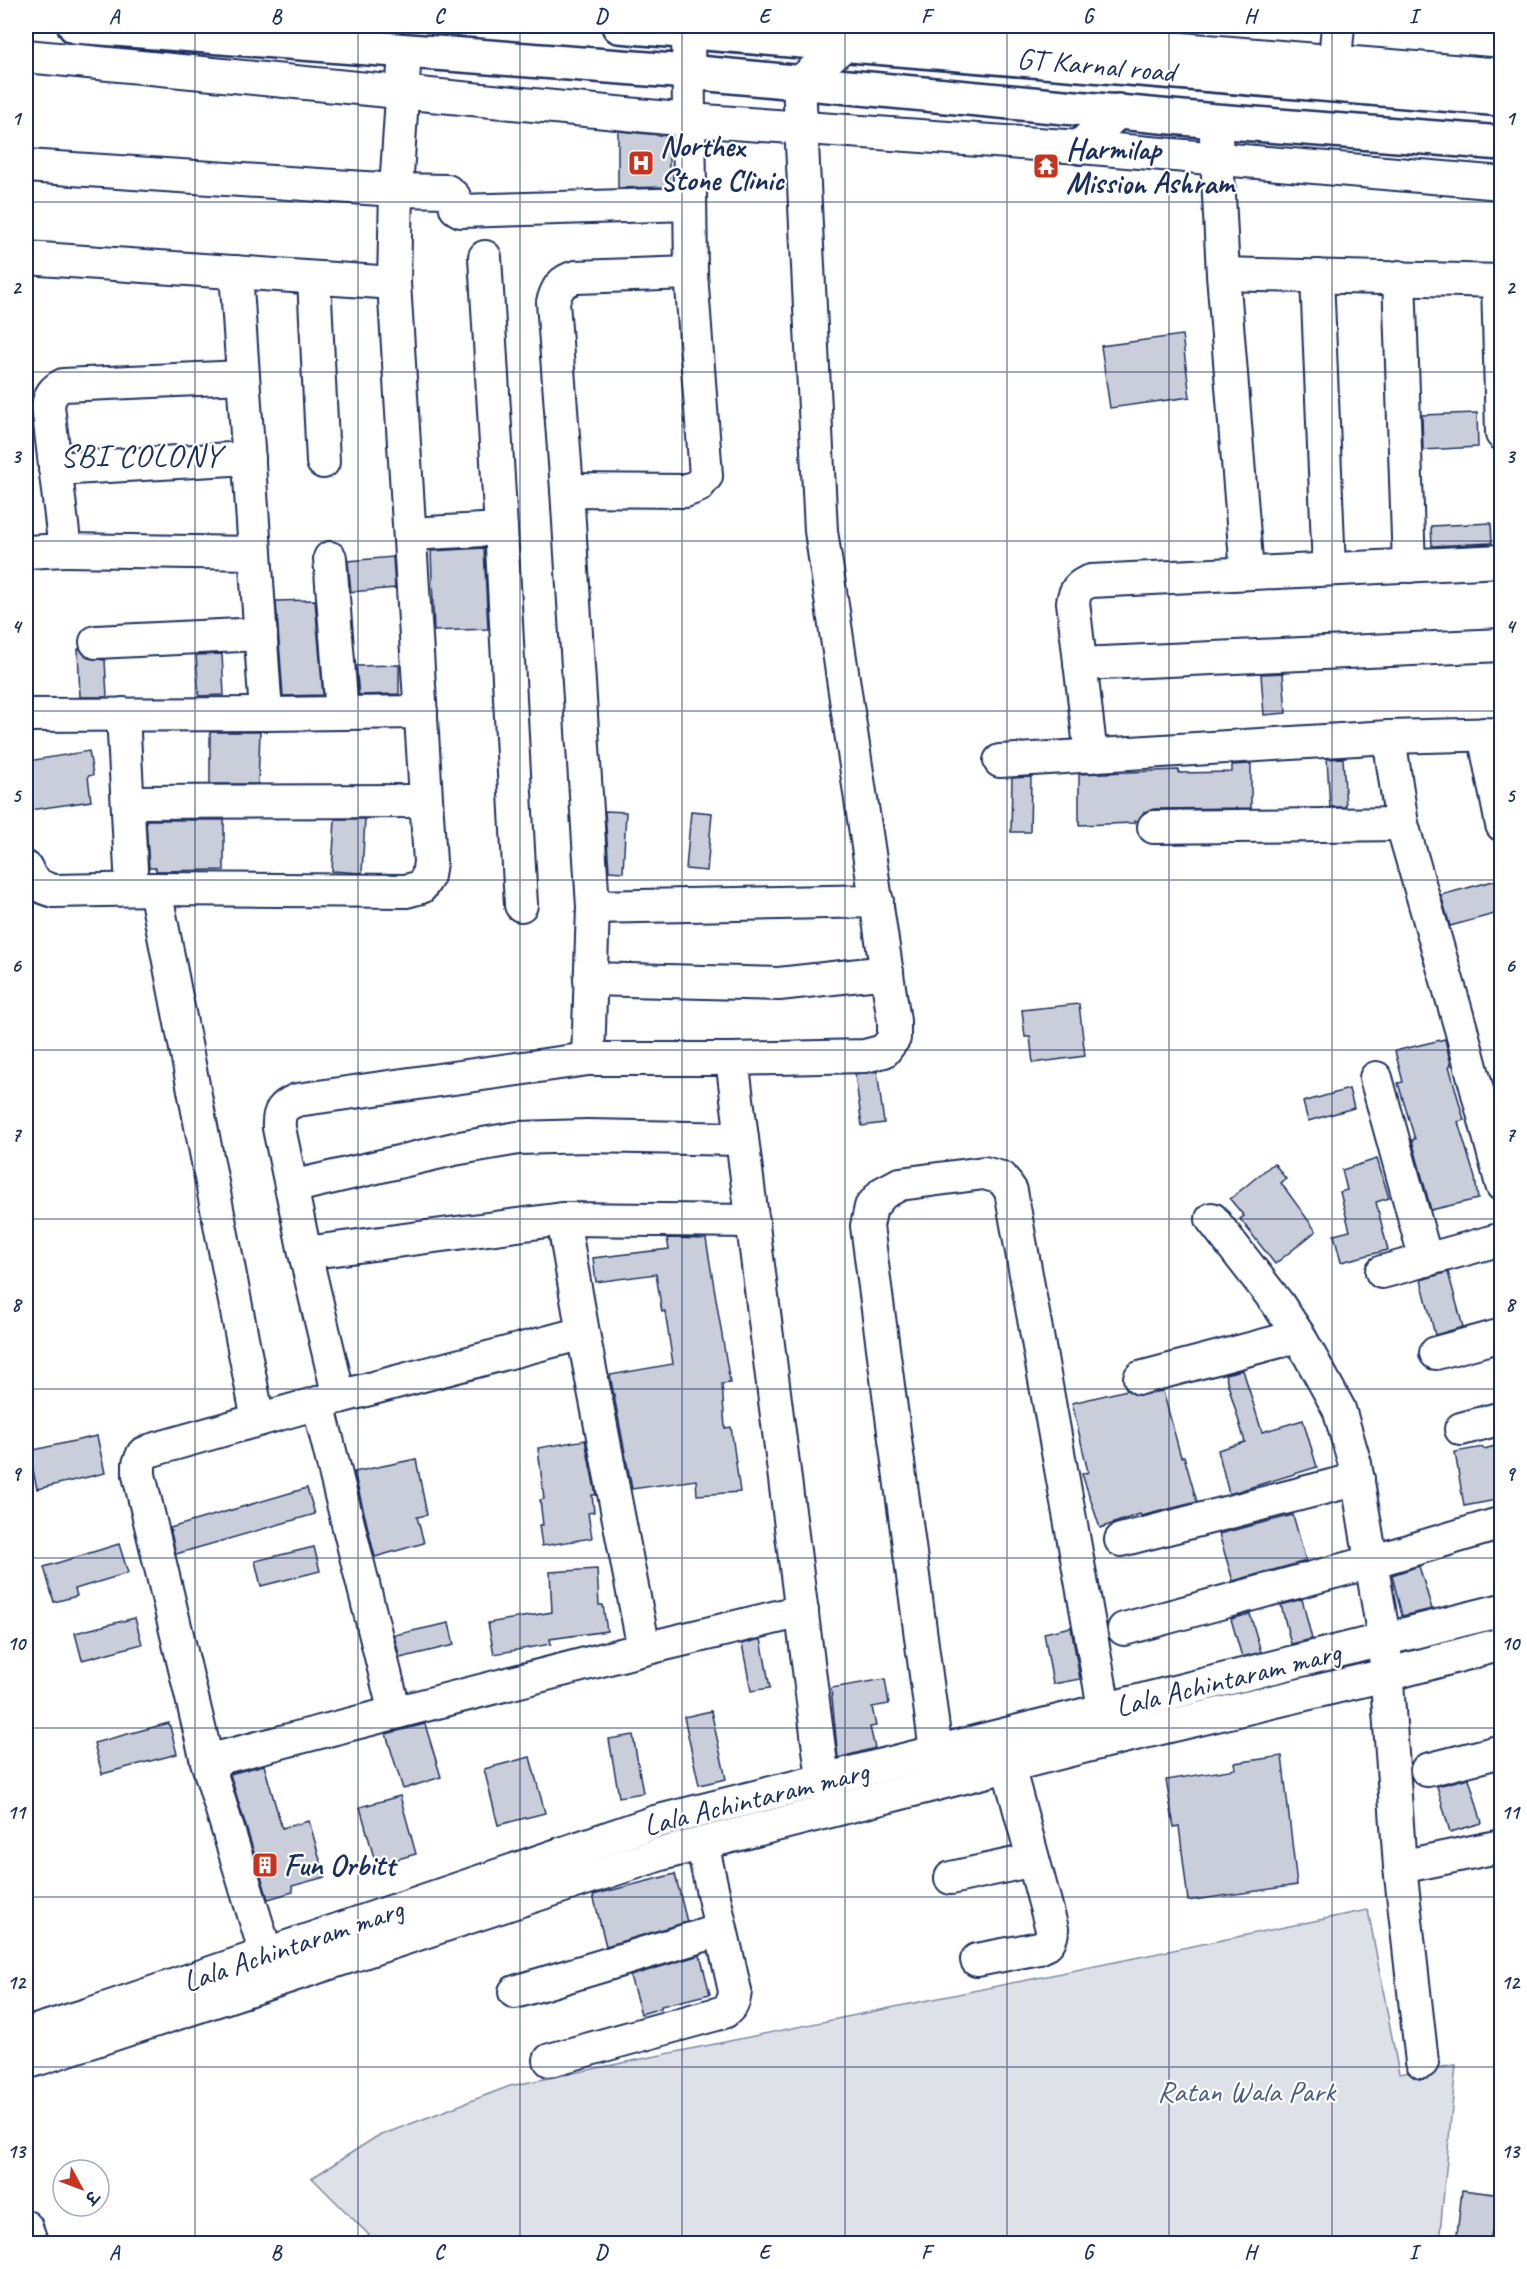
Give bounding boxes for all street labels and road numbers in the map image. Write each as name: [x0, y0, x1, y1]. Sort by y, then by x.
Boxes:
street label: GT Karnal road: [1015, 39, 1181, 91]
street label: Lala Achintaram marg: [1112, 1632, 1346, 1725]
street label: Lala Achintaram marg: [640, 1751, 874, 1844]
street label: Lala Achintaram marg: [178, 1889, 409, 2001]

